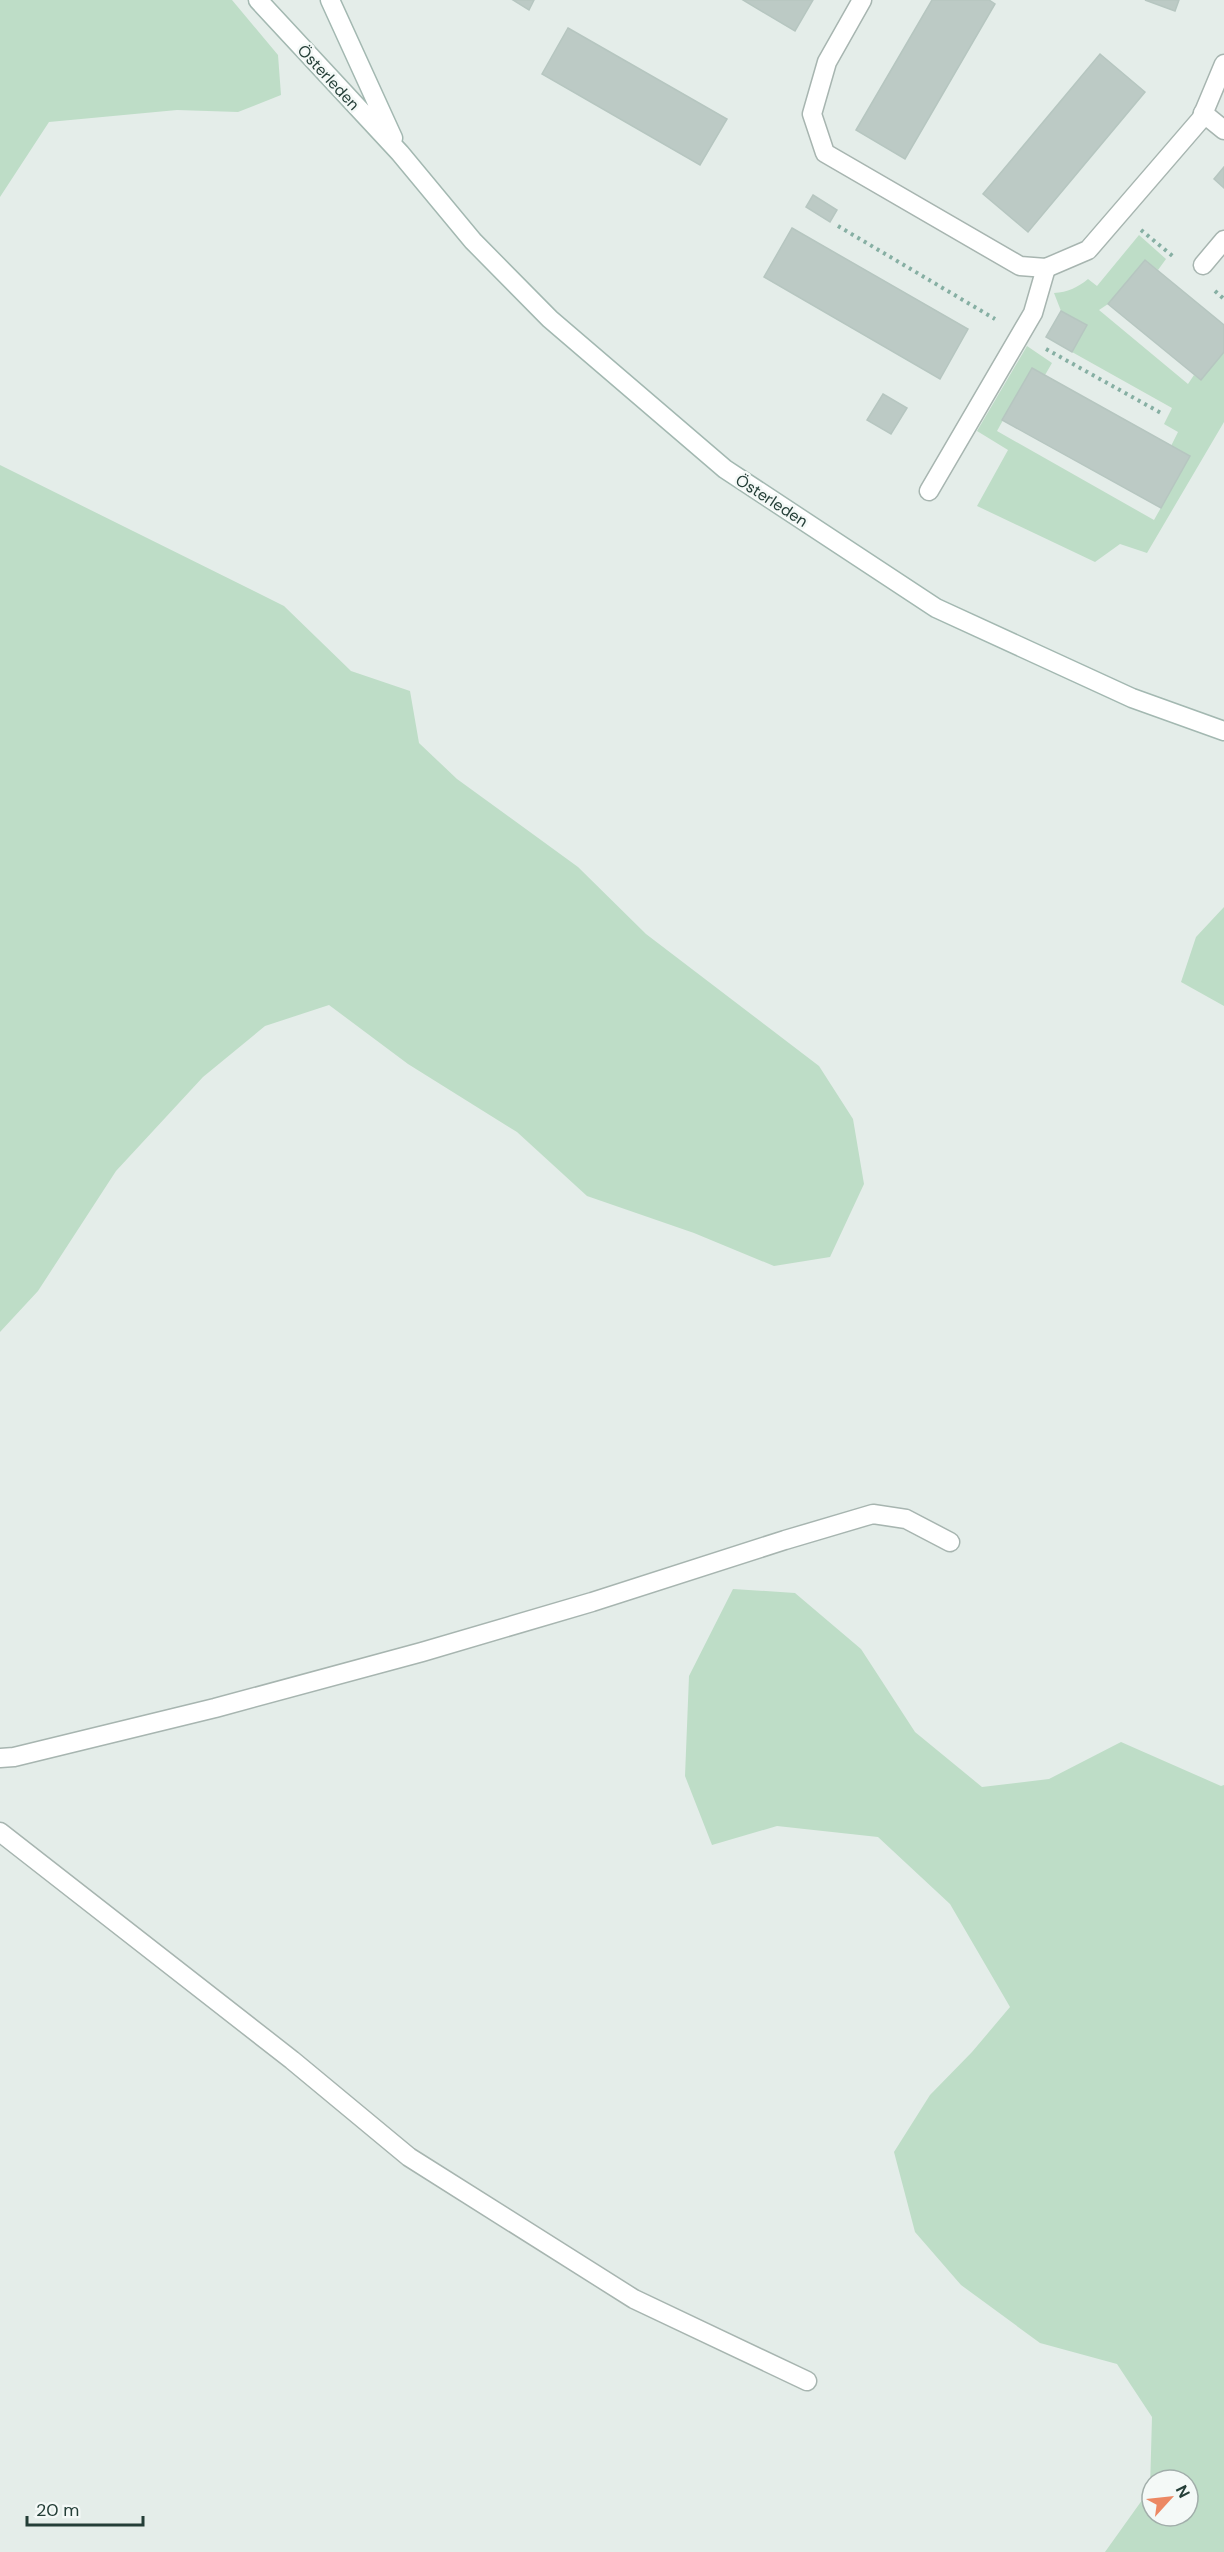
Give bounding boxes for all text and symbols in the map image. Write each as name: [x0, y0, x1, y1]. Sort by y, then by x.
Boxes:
street label: Österleden: [293, 40, 364, 115]
street label: Österleden: [732, 469, 812, 532]
north arrow: [1140, 2468, 1200, 2528]
text: N: [1171, 2481, 1195, 2501]
scale bar: [27, 2489, 142, 2527]
text: 20 m: [36, 2498, 79, 2522]

